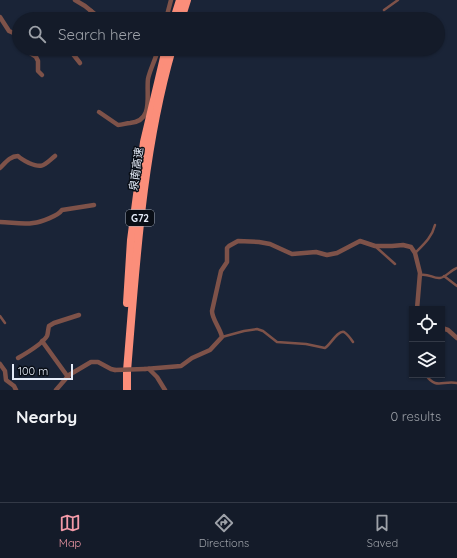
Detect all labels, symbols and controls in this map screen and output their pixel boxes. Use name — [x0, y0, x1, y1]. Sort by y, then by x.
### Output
search box — [12, 12, 445, 56]
icon: search — [26, 23, 48, 45]
text: Search here — [58, 25, 141, 44]
street label: 泉南高速 — [126, 146, 146, 192]
road number: G72 — [126, 210, 154, 226]
map controls — [409, 306, 445, 378]
button: locate — [409, 306, 445, 342]
button: layers — [409, 342, 445, 378]
scale bar — [12, 362, 73, 381]
text: 100 m — [18, 364, 48, 378]
text: Nearby — [16, 406, 77, 427]
text: 0 results — [390, 408, 441, 424]
tab: Map — [59, 512, 81, 550]
tab: Directions — [199, 512, 249, 550]
tab: Saved — [367, 512, 398, 550]

